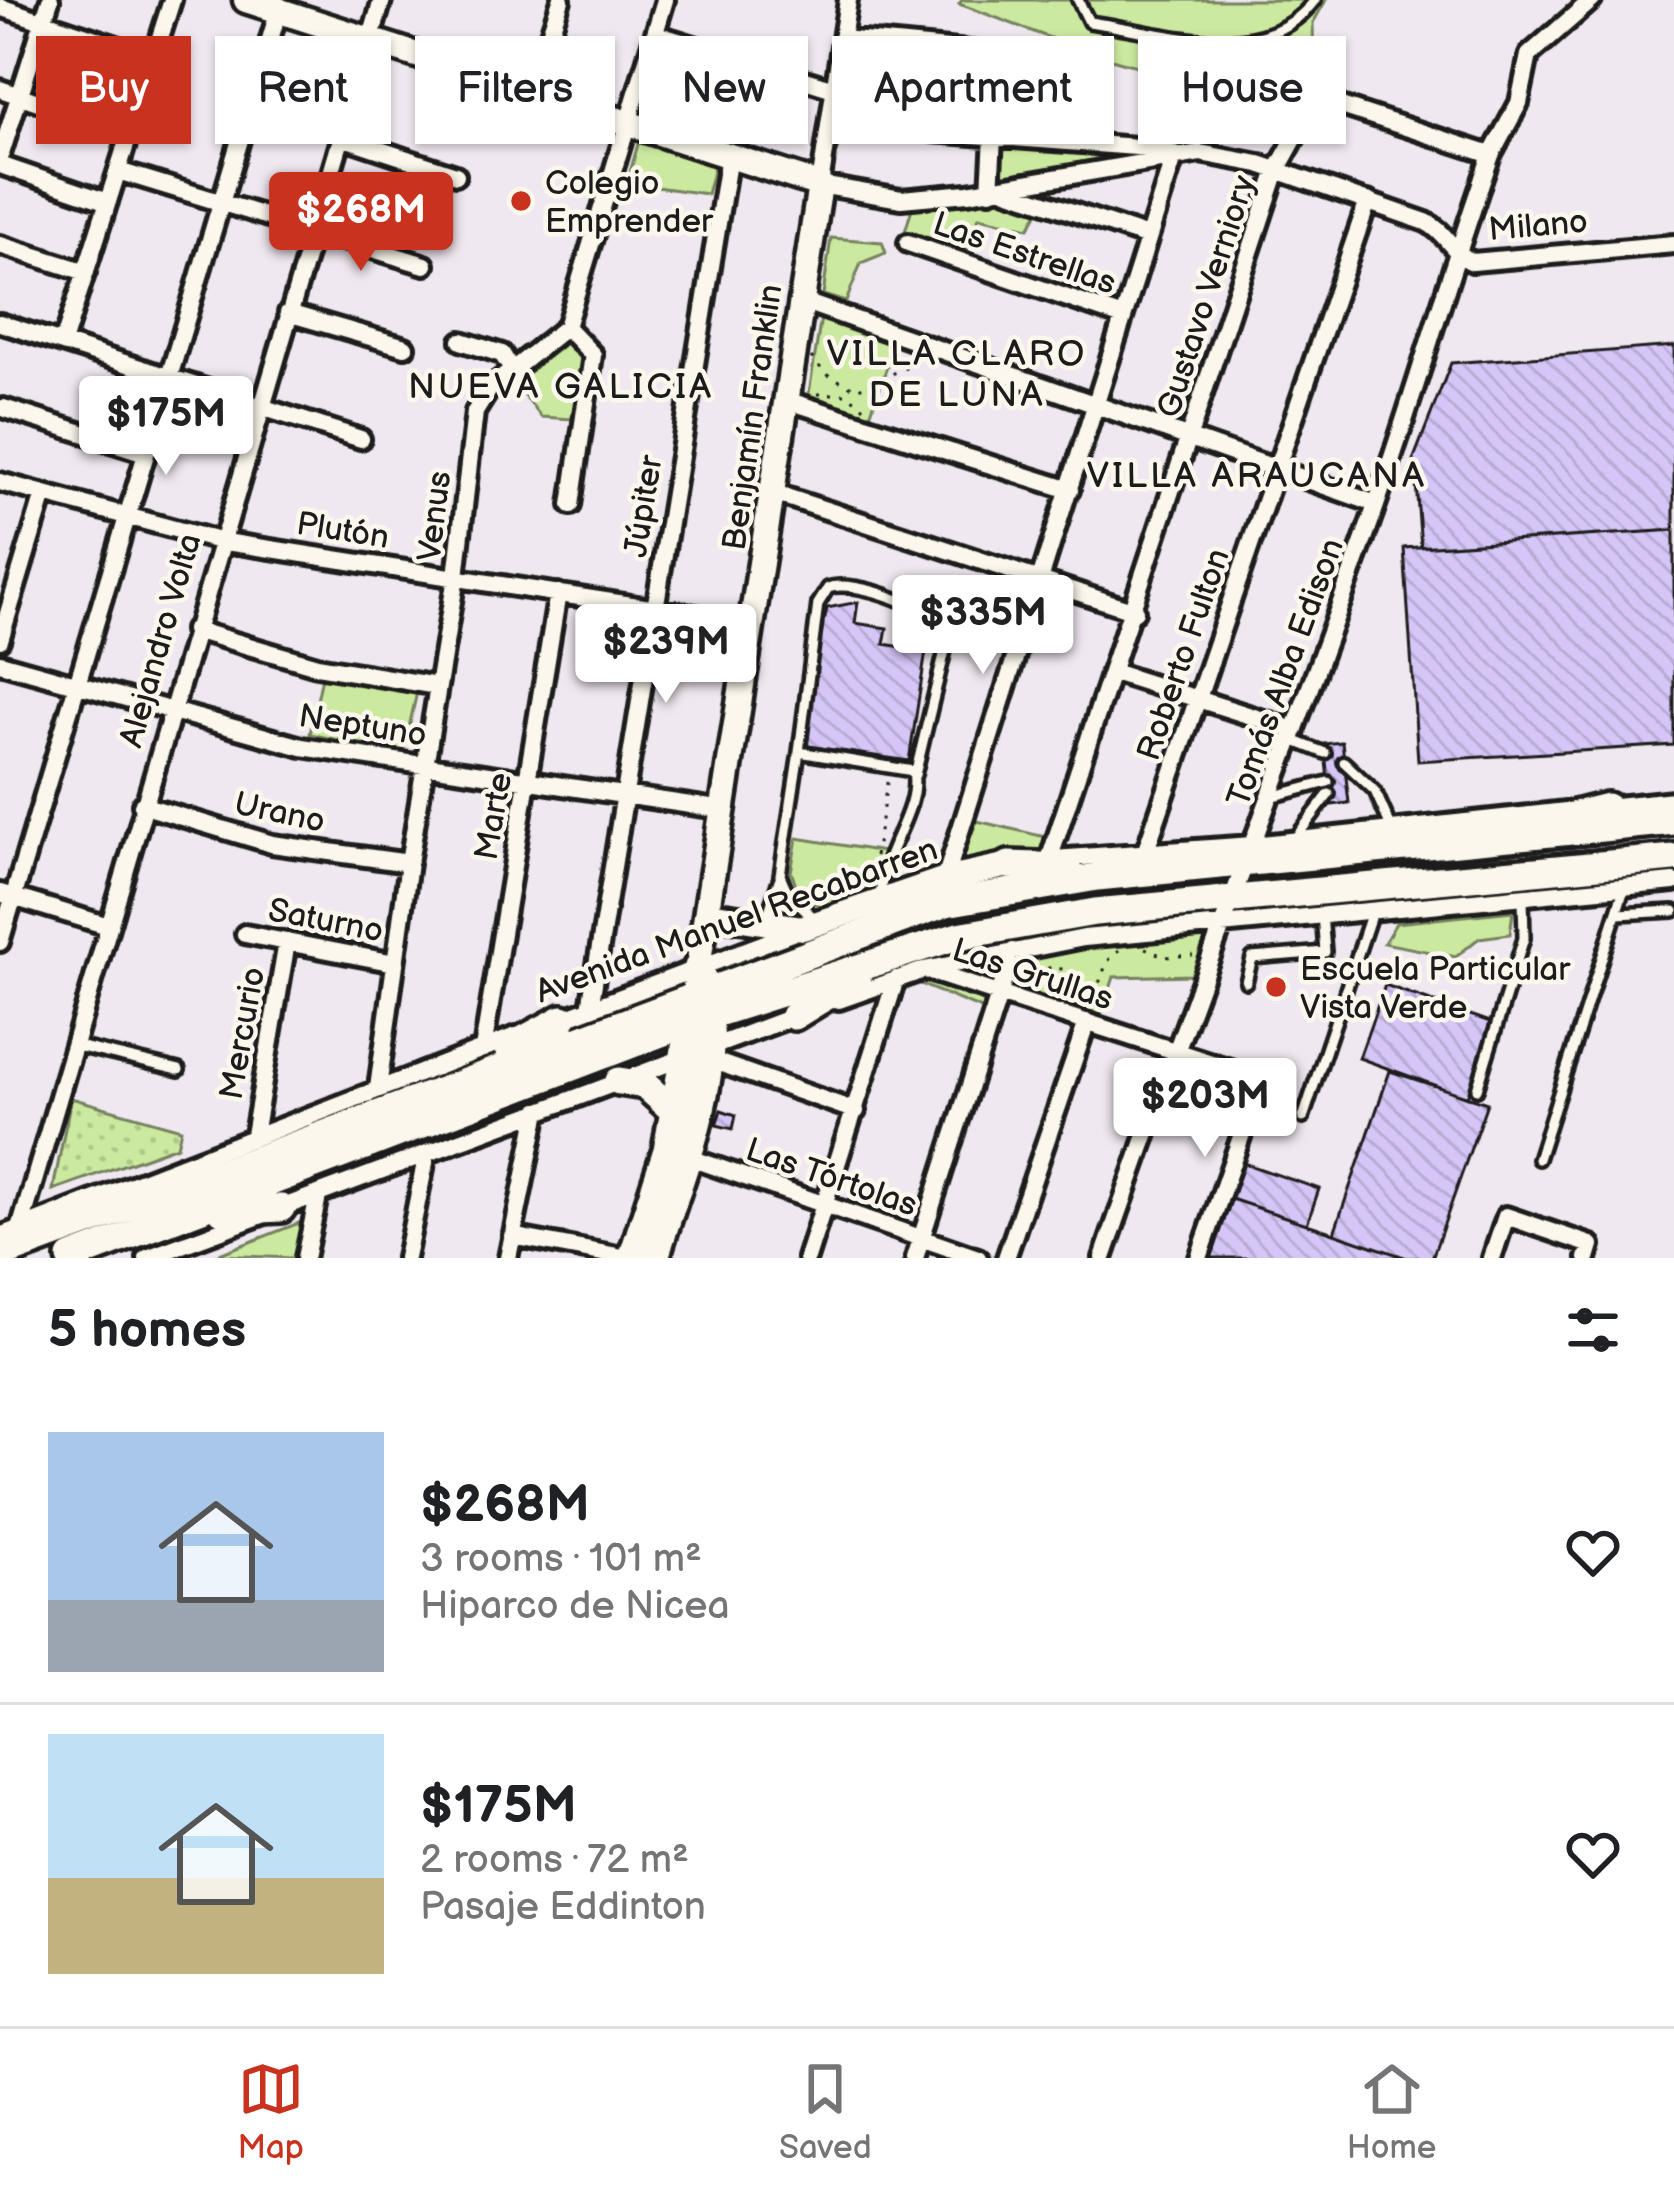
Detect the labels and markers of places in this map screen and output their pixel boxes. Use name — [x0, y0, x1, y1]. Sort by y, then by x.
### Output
place label: Colegio Emprender — [545, 164, 714, 242]
pin: $268M — [277, 172, 445, 274]
marker: Colegio Emprender — [508, 188, 534, 214]
pin: $175M — [82, 376, 250, 478]
pin: $335M — [899, 575, 1067, 677]
pin: $239M — [582, 604, 750, 706]
place label: Escuela Particular Vista Verde — [1300, 950, 1571, 1028]
marker: Escuela Particular Vista Verde — [1263, 974, 1289, 1000]
pin: $203M — [1121, 1058, 1289, 1160]

